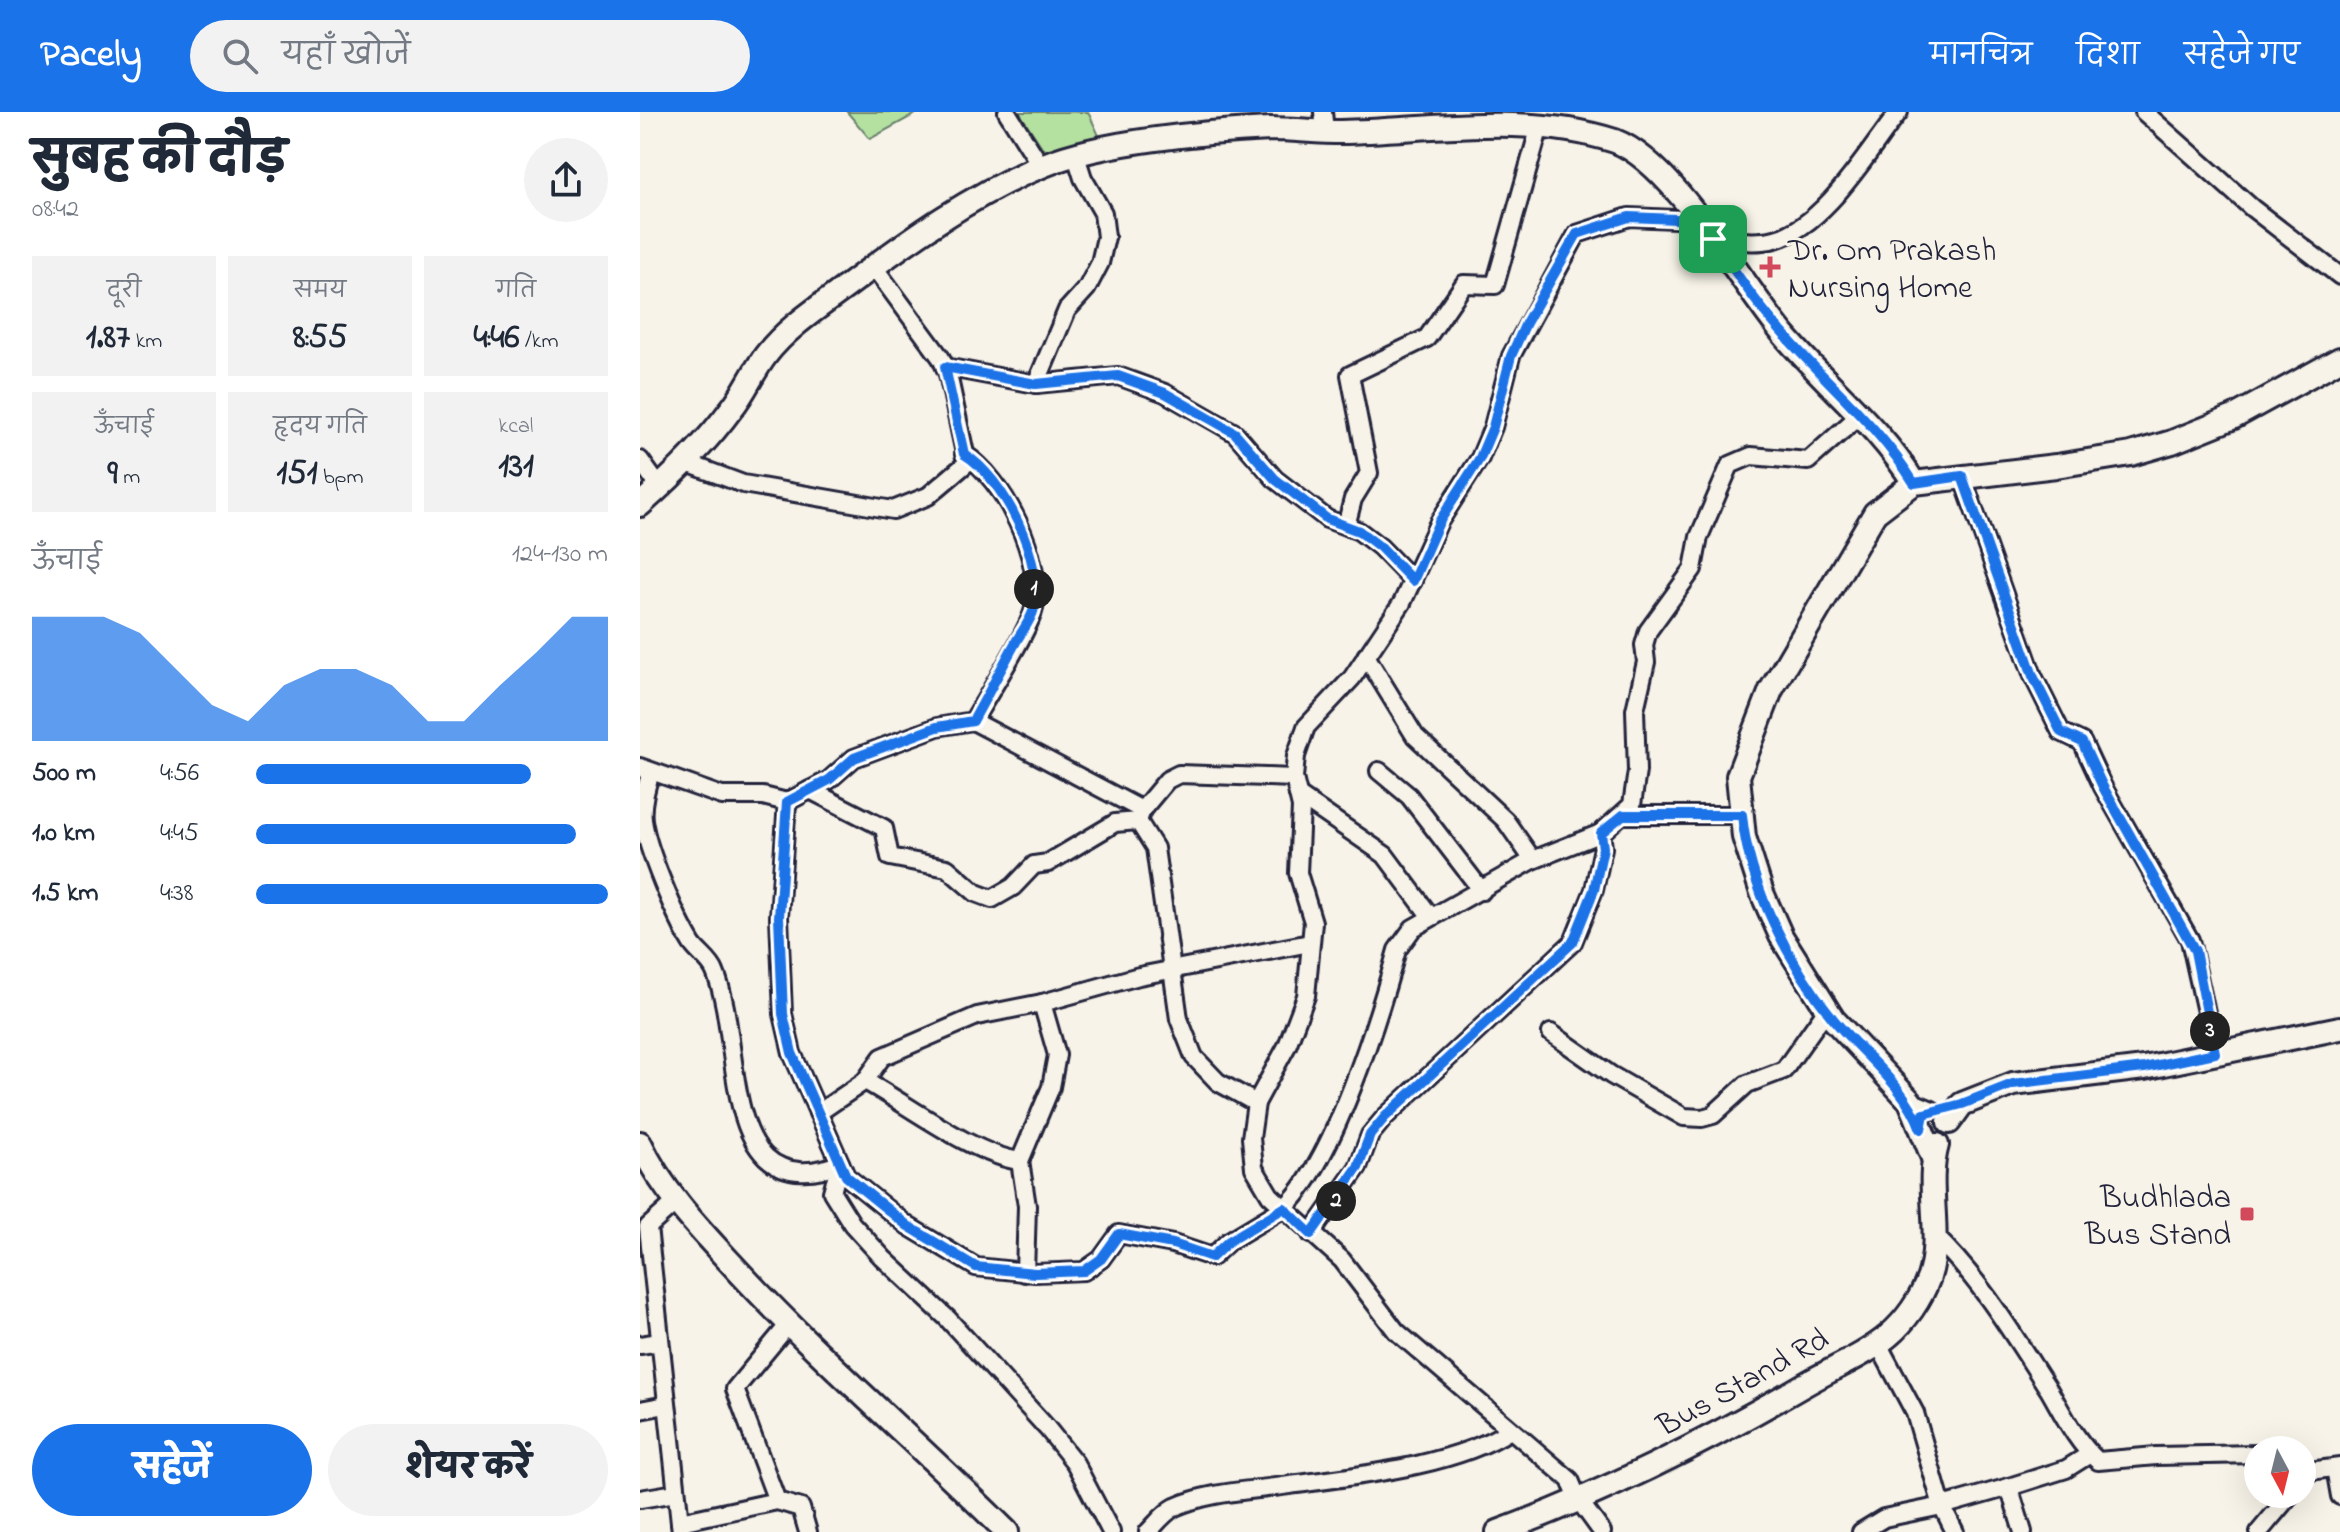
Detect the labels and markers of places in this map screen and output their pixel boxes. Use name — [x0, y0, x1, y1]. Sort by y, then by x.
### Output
pin — [1679, 205, 1747, 273]
place label: Dr. Om Prakash Nursing Home — [1787, 229, 1996, 313]
marker: Dr. Om Prakash Nursing Home — [1759, 256, 1781, 278]
pin: 1 — [1014, 569, 1054, 609]
pin: 3 — [2190, 1011, 2230, 1051]
place label: Budhlada Bus Stand — [2084, 1176, 2231, 1260]
pin: 2 — [1316, 1181, 1356, 1221]
marker: Budhlada Bus Stand — [2238, 1205, 2256, 1223]

